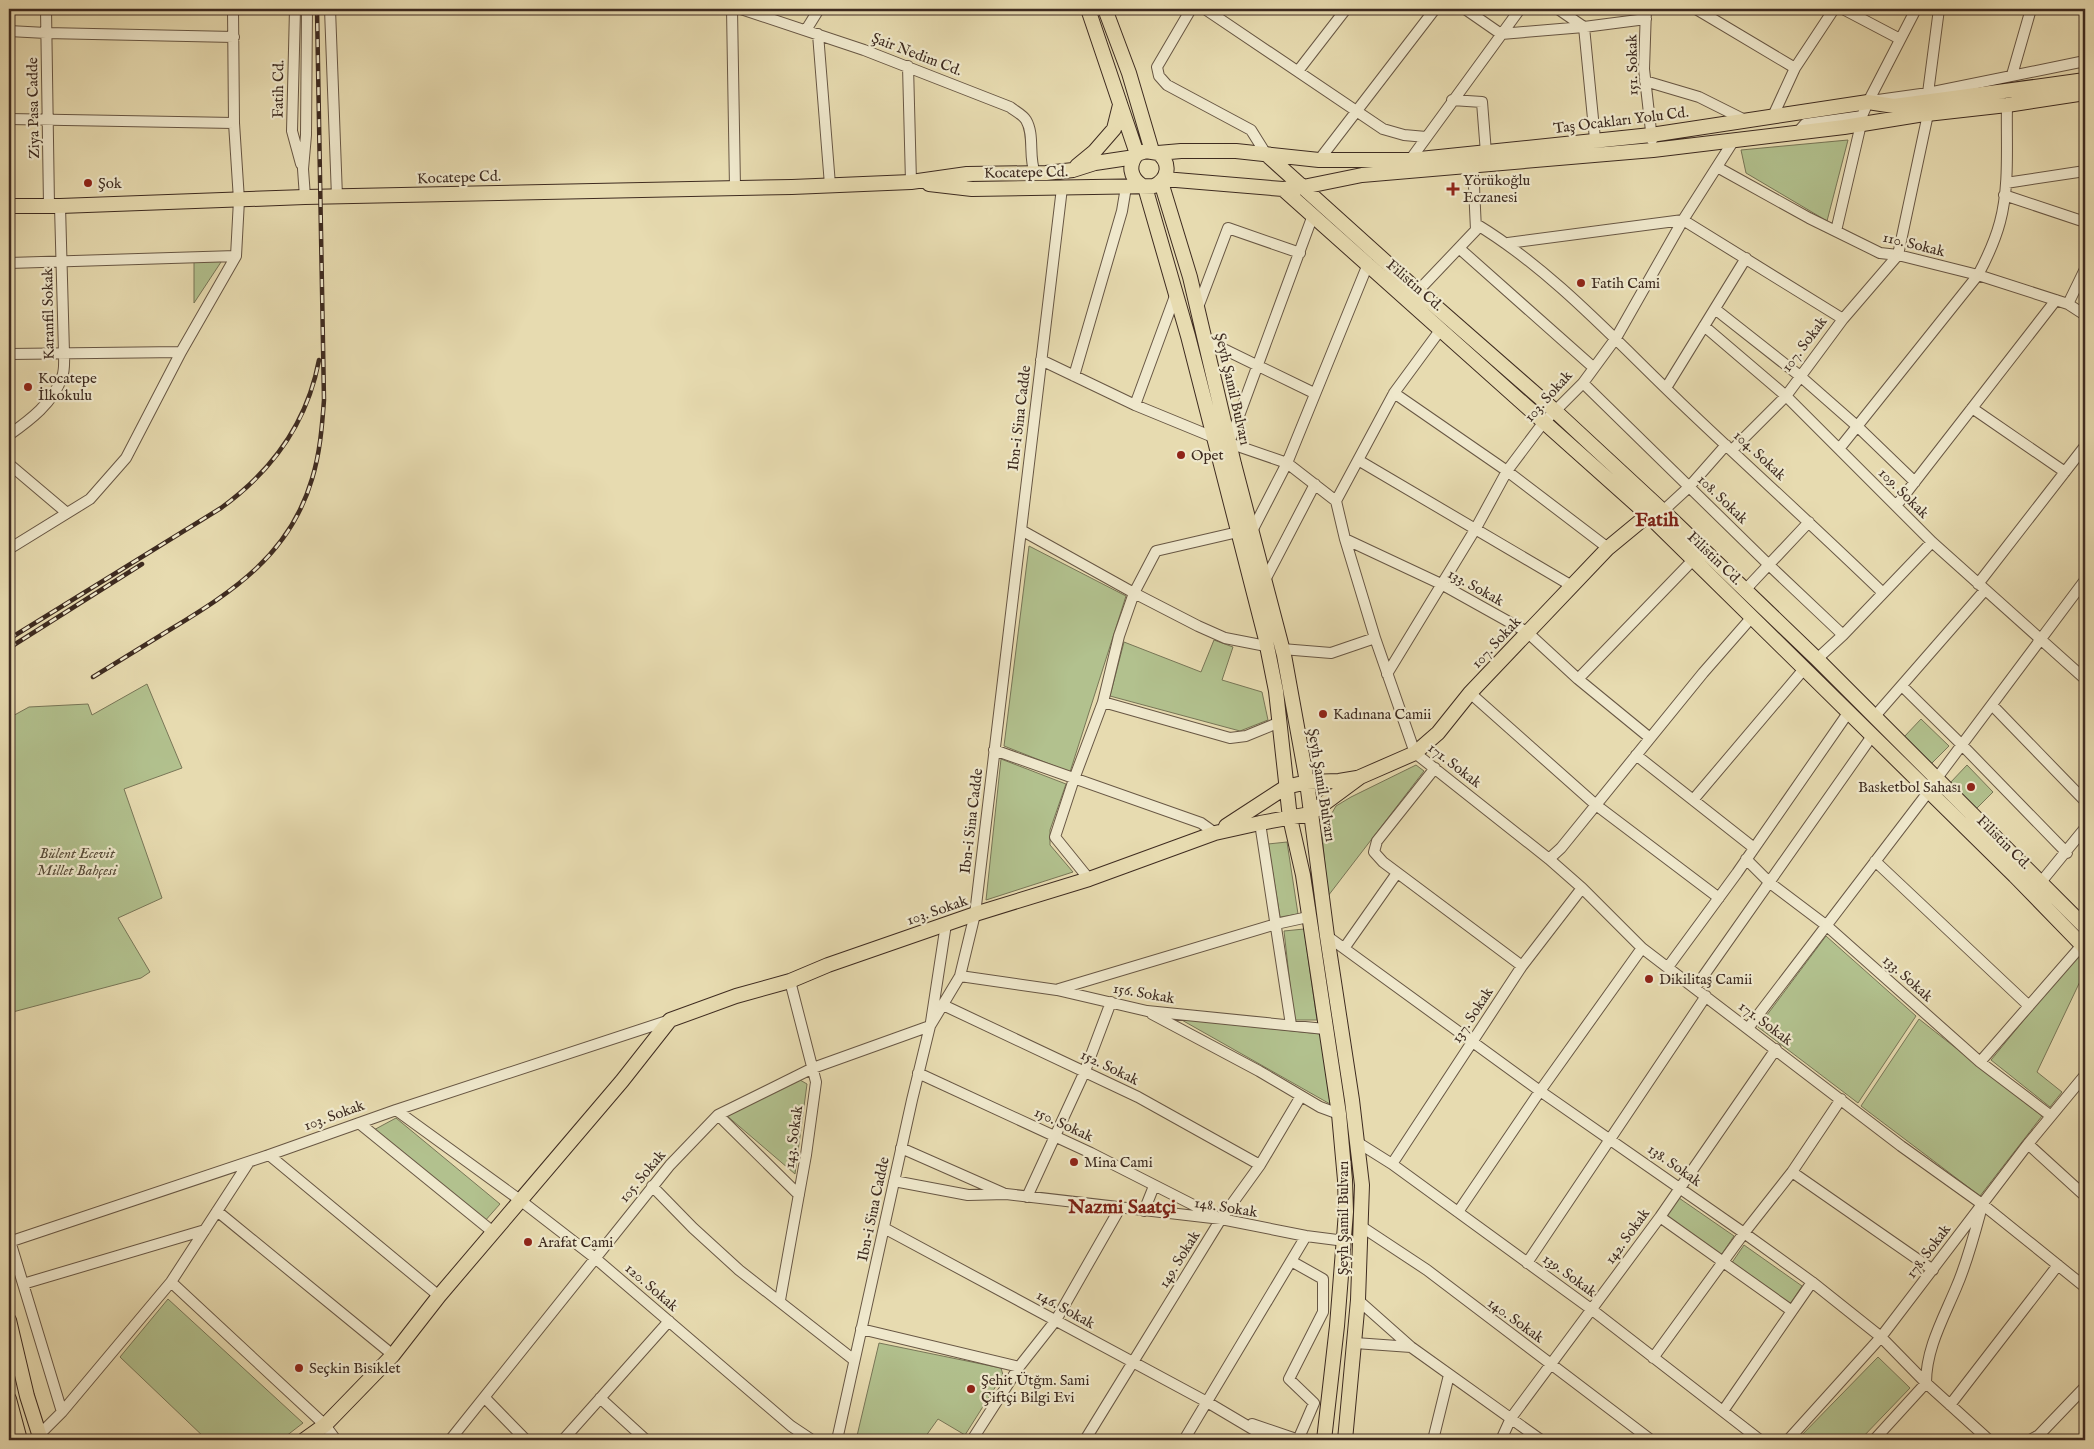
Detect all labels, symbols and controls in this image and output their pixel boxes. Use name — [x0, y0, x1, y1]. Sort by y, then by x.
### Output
street label: Şair Nedim Cd. — [869, 28, 965, 80]
street label: 151. Sokak — [1622, 33, 1643, 96]
street label: Ziya Pasa Cadde — [23, 57, 44, 159]
street label: Fatih Cd. — [268, 60, 289, 118]
street label: Taş Ocakları Yolu Cd. — [1552, 103, 1690, 138]
street label: Kocatepe Cd. — [984, 162, 1068, 183]
street label: Kocatepe Cd. — [417, 167, 501, 188]
place label: Yörükoğlu Eczanesi — [1463, 171, 1531, 207]
place label: Şok — [98, 174, 123, 193]
marker: Şok — [82, 177, 94, 189]
marker: Yörükoğlu Eczanesi — [1447, 183, 1459, 195]
street label: 110. Sokak — [1881, 228, 1948, 262]
street label: Filistin Cd. — [1382, 255, 1447, 315]
street label: Karanfil Sokak — [38, 267, 59, 360]
place label: Fatih Cami — [1591, 274, 1660, 293]
marker: Fatih Cami — [1575, 277, 1587, 289]
street label: 107. Sokak — [1777, 312, 1832, 376]
street label: Şeyh Şamil Bulvarı — [1210, 331, 1255, 447]
street label: Ibn-i Sina Cadde — [1004, 364, 1035, 472]
street label: 103. Sokak — [1520, 366, 1577, 426]
place label: Kocatepe İlkokulu — [38, 369, 97, 405]
marker: Kocatepe İlkokulu — [22, 381, 34, 393]
street label: 104. Sokak — [1729, 426, 1791, 485]
place label: Opet — [1191, 446, 1224, 465]
marker: Opet — [1175, 449, 1187, 461]
street label: 109. Sokak — [1874, 464, 1934, 523]
street label: 108. Sokak — [1693, 470, 1753, 529]
district label: Fatih — [1635, 508, 1679, 533]
street label: Filistin Cd. — [1683, 527, 1746, 589]
street label: 133. Sokak — [1444, 564, 1508, 611]
street label: 107. Sokak — [1467, 612, 1526, 672]
place label: Kadınana Camii — [1333, 705, 1431, 724]
marker: Kadınana Camii — [1317, 708, 1329, 720]
street label: Şeyh Şamil Bulvarı — [1303, 727, 1340, 843]
street label: 171. Sokak — [1424, 739, 1486, 793]
street label: Ibn-i Sina Cadde — [956, 767, 987, 875]
place label: Basketbol Sahası — [1858, 778, 1961, 797]
marker: Basketbol Sahası — [1965, 781, 1977, 793]
street label: Filistin Cd. — [1972, 811, 2035, 874]
park label: Bülent Ecevit Millet Bahçesi — [37, 844, 119, 880]
street label: 103. Sokak — [904, 891, 971, 930]
street label: 133. Sokak — [1878, 951, 1938, 1007]
place label: Dikilitaş Camii — [1659, 970, 1752, 989]
marker: Dikilitaş Camii — [1643, 973, 1655, 985]
street label: 156. Sokak — [1112, 979, 1177, 1008]
street label: 137. Sokak — [1447, 983, 1498, 1047]
street label: 171. Sokak — [1735, 997, 1797, 1051]
street label: 152. Sokak — [1077, 1045, 1143, 1090]
street label: 103. Sokak — [301, 1095, 368, 1135]
street label: 143. Sokak — [780, 1103, 807, 1170]
street label: 150. Sokak — [1031, 1103, 1097, 1147]
street label: 138. Sokak — [1644, 1140, 1706, 1191]
street label: 105. Sokak — [615, 1145, 671, 1207]
place label: Mina Cami — [1084, 1153, 1153, 1172]
street label: Ibn-i Sina Cadde — [853, 1155, 894, 1263]
marker: Mina Cami — [1068, 1156, 1080, 1168]
street label: Şeyh Şamil Bulvarı — [1334, 1161, 1353, 1275]
street label: 148. Sokak — [1193, 1193, 1260, 1222]
district label: Nazmi Saatçi — [1067, 1195, 1177, 1220]
street label: 142. Sokak — [1601, 1204, 1655, 1268]
street label: 178. Sokak — [1902, 1220, 1956, 1282]
street label: 149. Sokak — [1154, 1226, 1205, 1292]
place label: Arafat Cami — [537, 1233, 613, 1252]
marker: Arafat Cami — [522, 1236, 534, 1248]
street label: 139. Sokak — [1539, 1249, 1601, 1302]
street label: 120. Sokak — [621, 1259, 683, 1316]
street label: 146. Sokak — [1033, 1286, 1099, 1334]
street label: 140. Sokak — [1484, 1294, 1548, 1348]
place label: Seçkin Bisiklet — [309, 1359, 401, 1378]
marker: Seçkin Bisiklet — [293, 1362, 305, 1374]
place label: Şehit Ütğm. Sami Çiftçi Bilgi Evi — [981, 1371, 1089, 1407]
marker: Şehit Ütğm. Sami Çiftçi Bilgi Evi — [965, 1383, 977, 1395]

